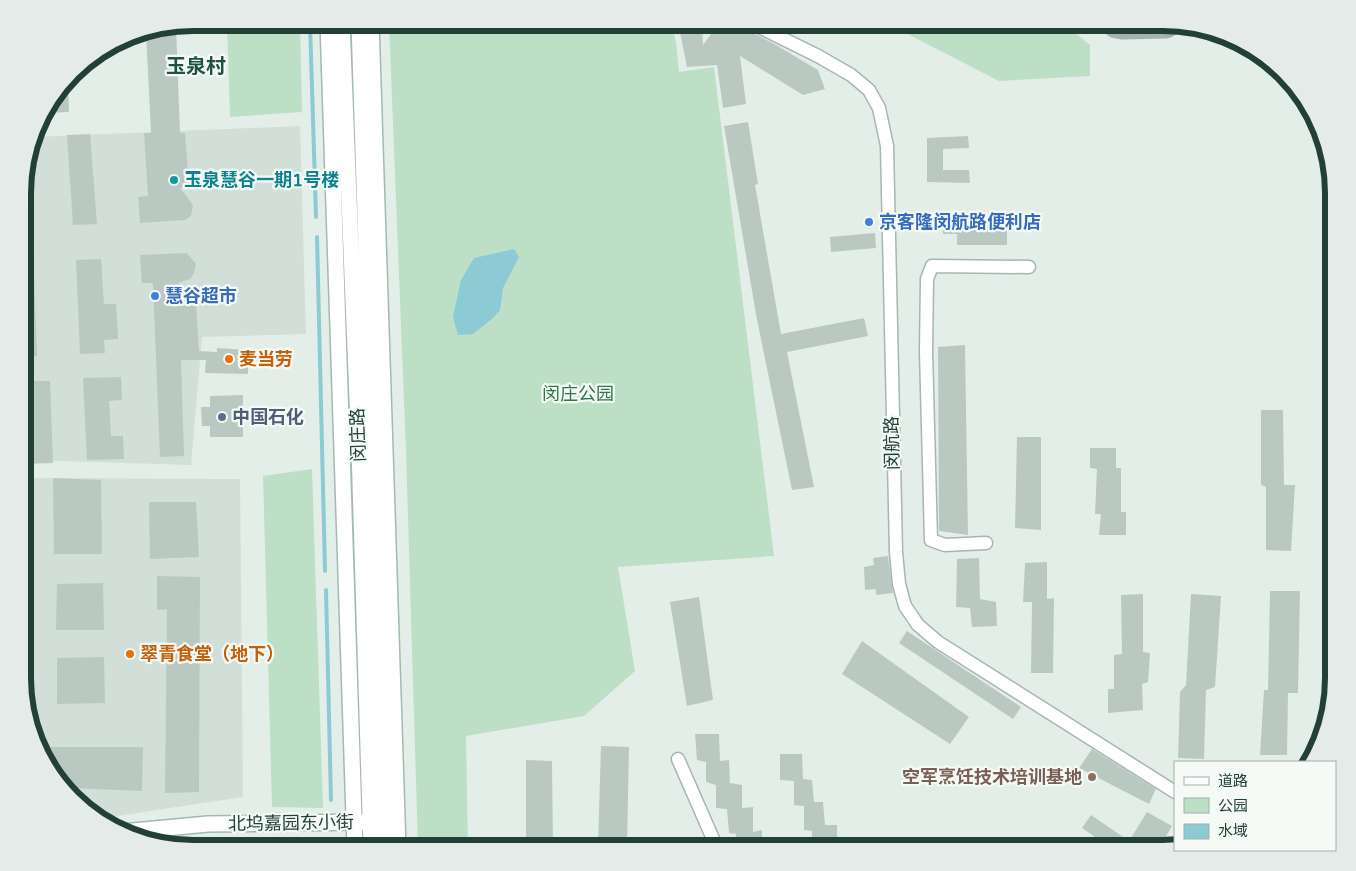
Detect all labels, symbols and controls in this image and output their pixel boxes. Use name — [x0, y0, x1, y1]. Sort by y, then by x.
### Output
district label: 玉泉村 — [166, 55, 226, 79]
place label: 玉泉慧谷一期1号楼 — [184, 169, 339, 191]
marker: 玉泉慧谷一期1号楼 — [168, 174, 180, 186]
place label: 京客隆闵航路便利店 — [879, 211, 1041, 233]
marker: 京客隆闵航路便利店 — [863, 216, 875, 228]
place label: 慧谷超市 — [165, 285, 237, 307]
marker: 慧谷超市 — [149, 290, 161, 302]
place label: 麦当劳 — [239, 348, 293, 370]
marker: 麦当劳 — [223, 353, 235, 365]
park label: 闵庄公园 — [542, 383, 614, 405]
place label: 中国石化 — [232, 406, 304, 428]
street label: 闵庄路 — [346, 408, 370, 462]
marker: 中国石化 — [216, 411, 228, 423]
street label: 闵航路 — [881, 416, 903, 470]
place label: 翠青食堂（地下） — [140, 643, 284, 665]
marker: 翠青食堂（地下） — [124, 648, 136, 660]
legend — [1174, 761, 1336, 851]
place label: 空军烹饪技术培训基地 — [902, 766, 1082, 788]
marker: 空军烹饪技术培训基地 — [1086, 771, 1098, 783]
text: 道路 — [1218, 772, 1248, 790]
text: 公园 — [1218, 797, 1248, 815]
street label: 北坞嘉园东小街 — [228, 811, 354, 835]
text: 水域 — [1218, 822, 1248, 840]

